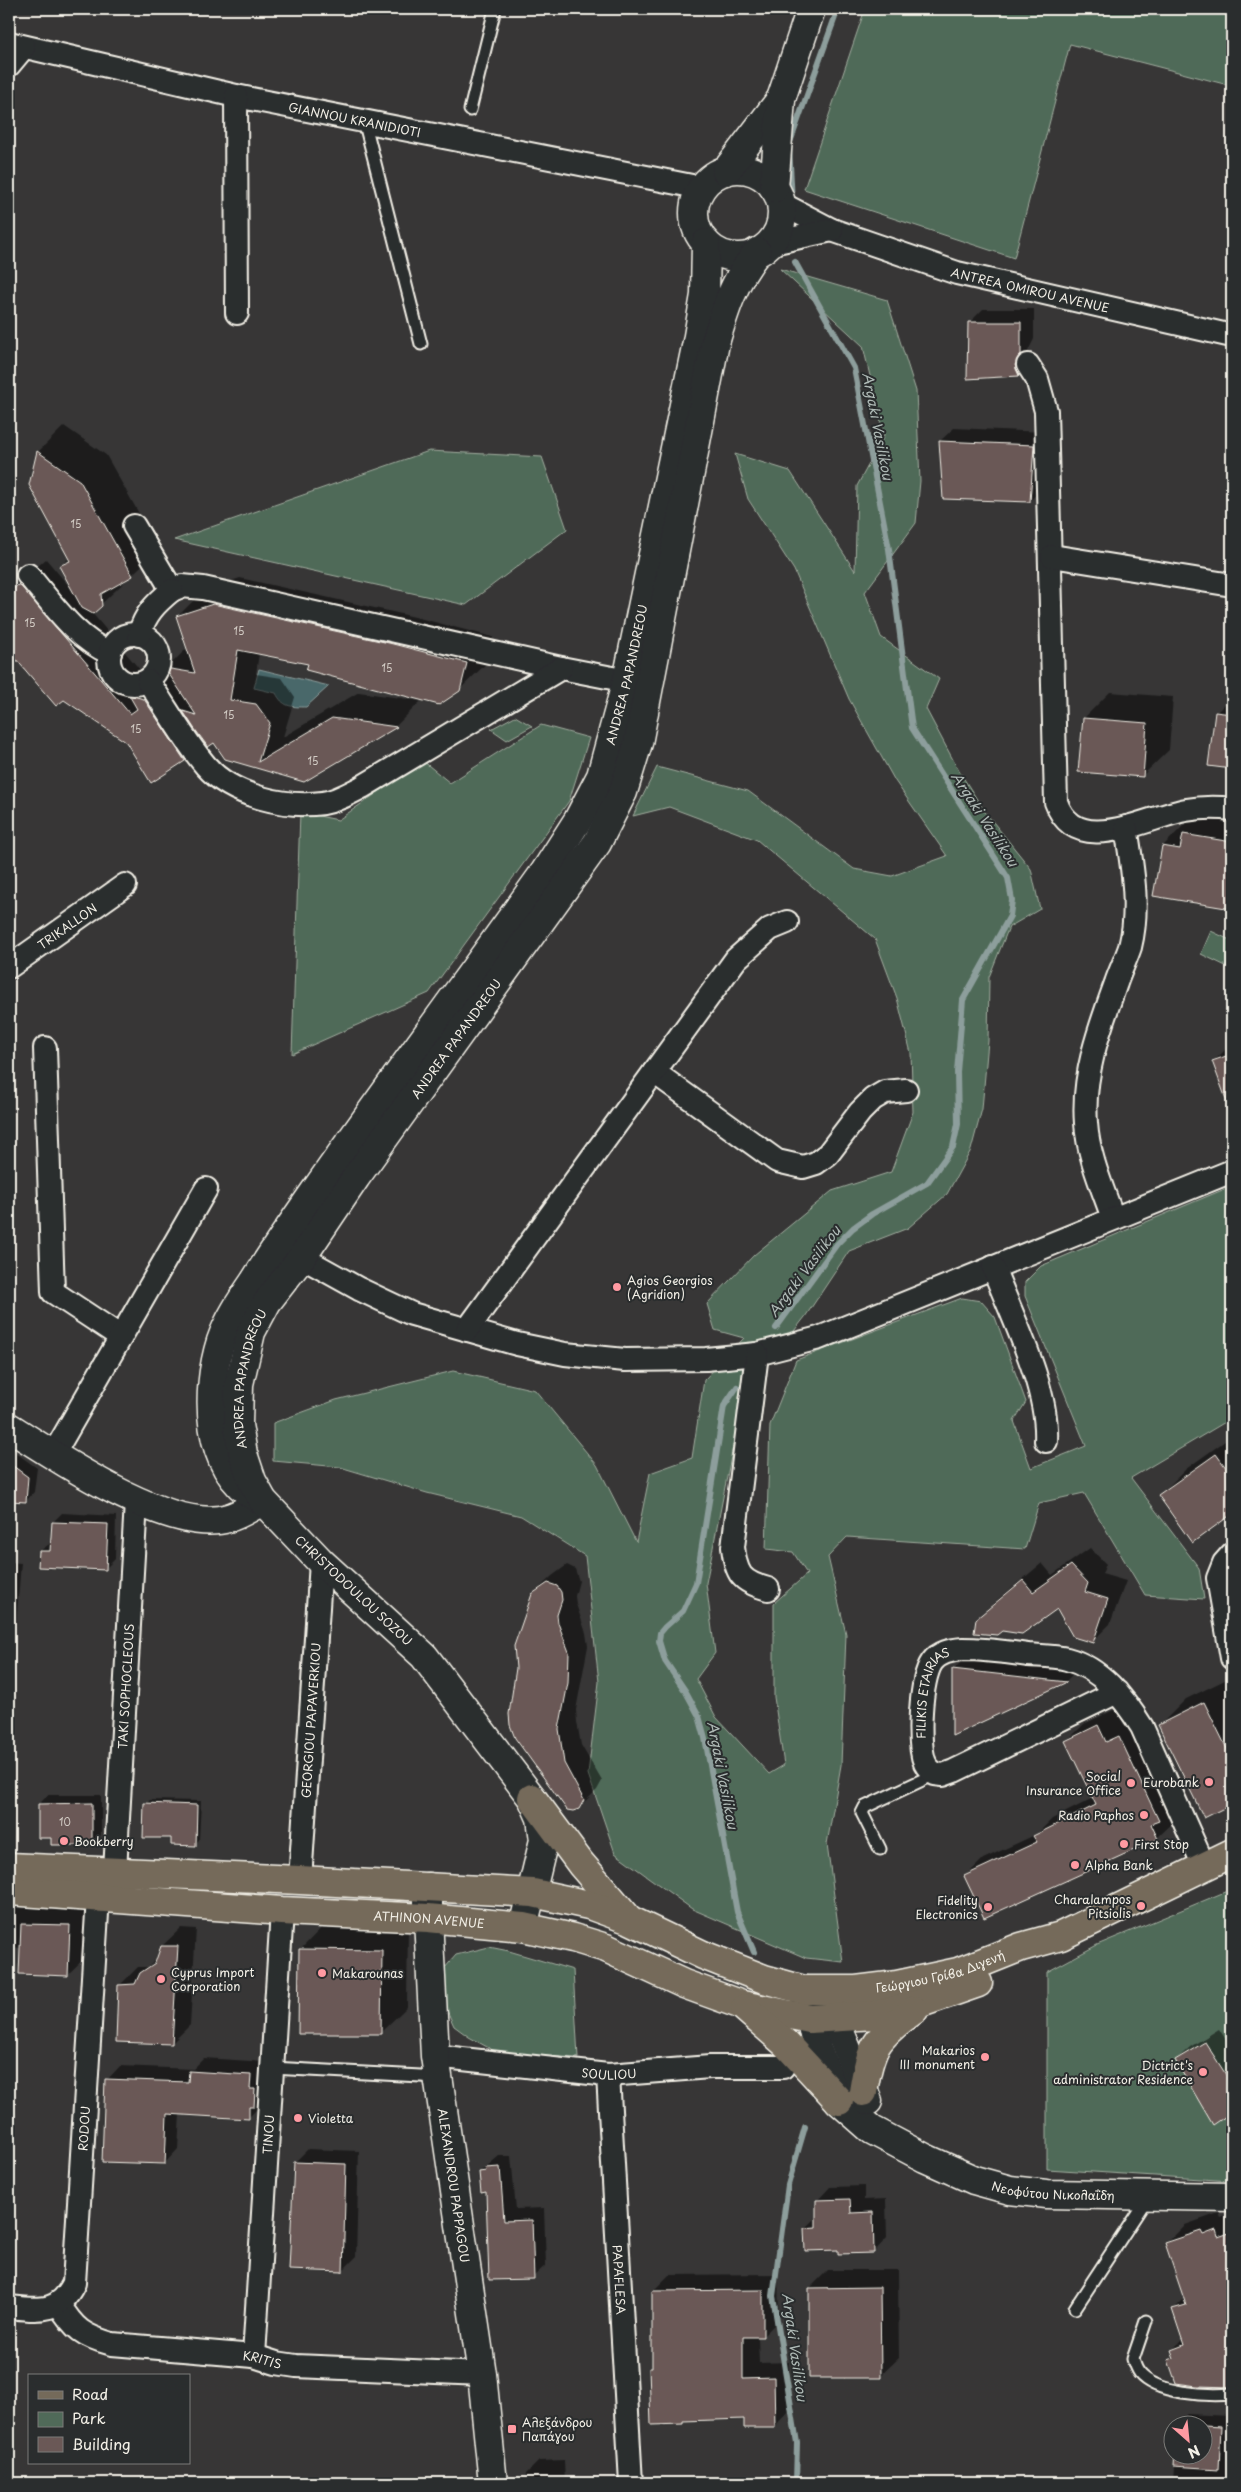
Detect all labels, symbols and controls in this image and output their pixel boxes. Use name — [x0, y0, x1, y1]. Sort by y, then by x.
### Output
street label: GIANNOU KRANIDIOTI — [287, 98, 422, 141]
street label: ANTREA OMIROU AVENUE — [949, 263, 1111, 317]
water label: Argaki Vasilikou — [857, 370, 899, 483]
house number: 15 — [71, 516, 81, 531]
street label: ANDREA PAPANDREOU — [601, 603, 651, 747]
house number: 15 — [25, 615, 35, 630]
house number: 15 — [234, 623, 244, 638]
house number: 15 — [382, 660, 392, 675]
house number: 15 — [224, 707, 234, 722]
house number: 15 — [131, 721, 141, 736]
house number: 15 — [308, 753, 318, 768]
water label: Argaki Vasilikou — [946, 767, 1024, 871]
street label: TRIKALLON — [34, 899, 100, 953]
street label: ANDREA PAPANDREOU — [407, 975, 505, 1102]
water label: Argaki Vasilikou — [763, 1220, 846, 1321]
place label: Agios Georgios (Agridion) — [627, 1271, 713, 1303]
marker: Agios Georgios (Agridion) — [611, 1281, 623, 1293]
street label: ANDREA PAPANDREOU — [228, 1306, 271, 1450]
street label: CHRISTODOULOU SOZOU — [291, 1531, 417, 1649]
street label: TAKI SOPHOCLEOUS — [113, 1623, 138, 1750]
street label: GEORGIOU PAPAVERKIOU — [296, 1642, 325, 1799]
street label: FILIKIS ETAIRIAS — [912, 1642, 952, 1739]
water label: Argaki Vasilikou — [702, 1719, 744, 1832]
place label: Social Insurance Office — [1026, 1767, 1121, 1799]
place label: Eurobank — [1143, 1773, 1199, 1791]
marker: Eurobank — [1203, 1776, 1215, 1788]
marker: Social Insurance Office — [1125, 1777, 1137, 1789]
place label: Radio Paphos — [1058, 1806, 1135, 1824]
marker: Radio Paphos — [1138, 1809, 1150, 1821]
house number: 10 — [59, 1814, 71, 1829]
place label: Bookberry — [74, 1832, 134, 1850]
marker: Bookberry — [58, 1835, 70, 1847]
place label: First Stop — [1134, 1835, 1189, 1853]
marker: First Stop — [1118, 1838, 1130, 1850]
place label: Alpha Bank — [1085, 1856, 1153, 1874]
marker: Alpha Bank — [1069, 1859, 1081, 1871]
place label: Charalampos Pitsiolis — [1054, 1890, 1132, 1922]
place label: Fidelity Electronics — [915, 1891, 978, 1923]
marker: Charalampos Pitsiolis — [1135, 1900, 1147, 1912]
marker: Fidelity Electronics — [982, 1901, 994, 1913]
street label: ATHINON AVENUE — [373, 1906, 485, 1932]
street label: Γεώργιου Γρίβα Διγενή — [875, 1945, 1007, 1997]
place label: Cyprus Import Corporation — [171, 1963, 254, 1995]
place label: Makarounas — [332, 1964, 404, 1982]
marker: Makarounas — [316, 1967, 328, 1979]
marker: Cyprus Import Corporation — [155, 1973, 167, 1985]
place label: Makarios III monument — [899, 2041, 976, 2073]
marker: Makarios III monument — [979, 2051, 991, 2063]
place label: Dictrict's administrator Residence — [1053, 2056, 1194, 2088]
street label: SOULIOU — [581, 2063, 637, 2084]
marker: Dictrict's administrator Residence — [1197, 2066, 1209, 2078]
street label: RODOU — [73, 2105, 94, 2152]
street label: ALEXANDROU PAPPAGOU — [434, 2107, 474, 2264]
place label: Violetta — [308, 2109, 354, 2127]
marker: Violetta — [292, 2112, 304, 2124]
street label: TINOU — [258, 2114, 278, 2155]
street label: Νεοφύτου Νικολαΐδη — [990, 2176, 1115, 2204]
street label: PAPAFLESA — [609, 2244, 630, 2315]
water label: Argaki Vasilikou — [777, 2291, 813, 2403]
street label: KRITIS — [242, 2346, 283, 2373]
legend — [28, 2374, 190, 2464]
text: Road — [72, 2382, 108, 2405]
text: Park — [72, 2406, 106, 2429]
place label: Αλεξάνδρου Παπάγου — [522, 2413, 593, 2445]
north arrow — [1164, 2414, 1214, 2464]
marker: Αλεξάνδρου Παπάγου — [506, 2423, 518, 2435]
text: Building — [72, 2432, 131, 2455]
text: N — [1184, 2440, 1204, 2464]

